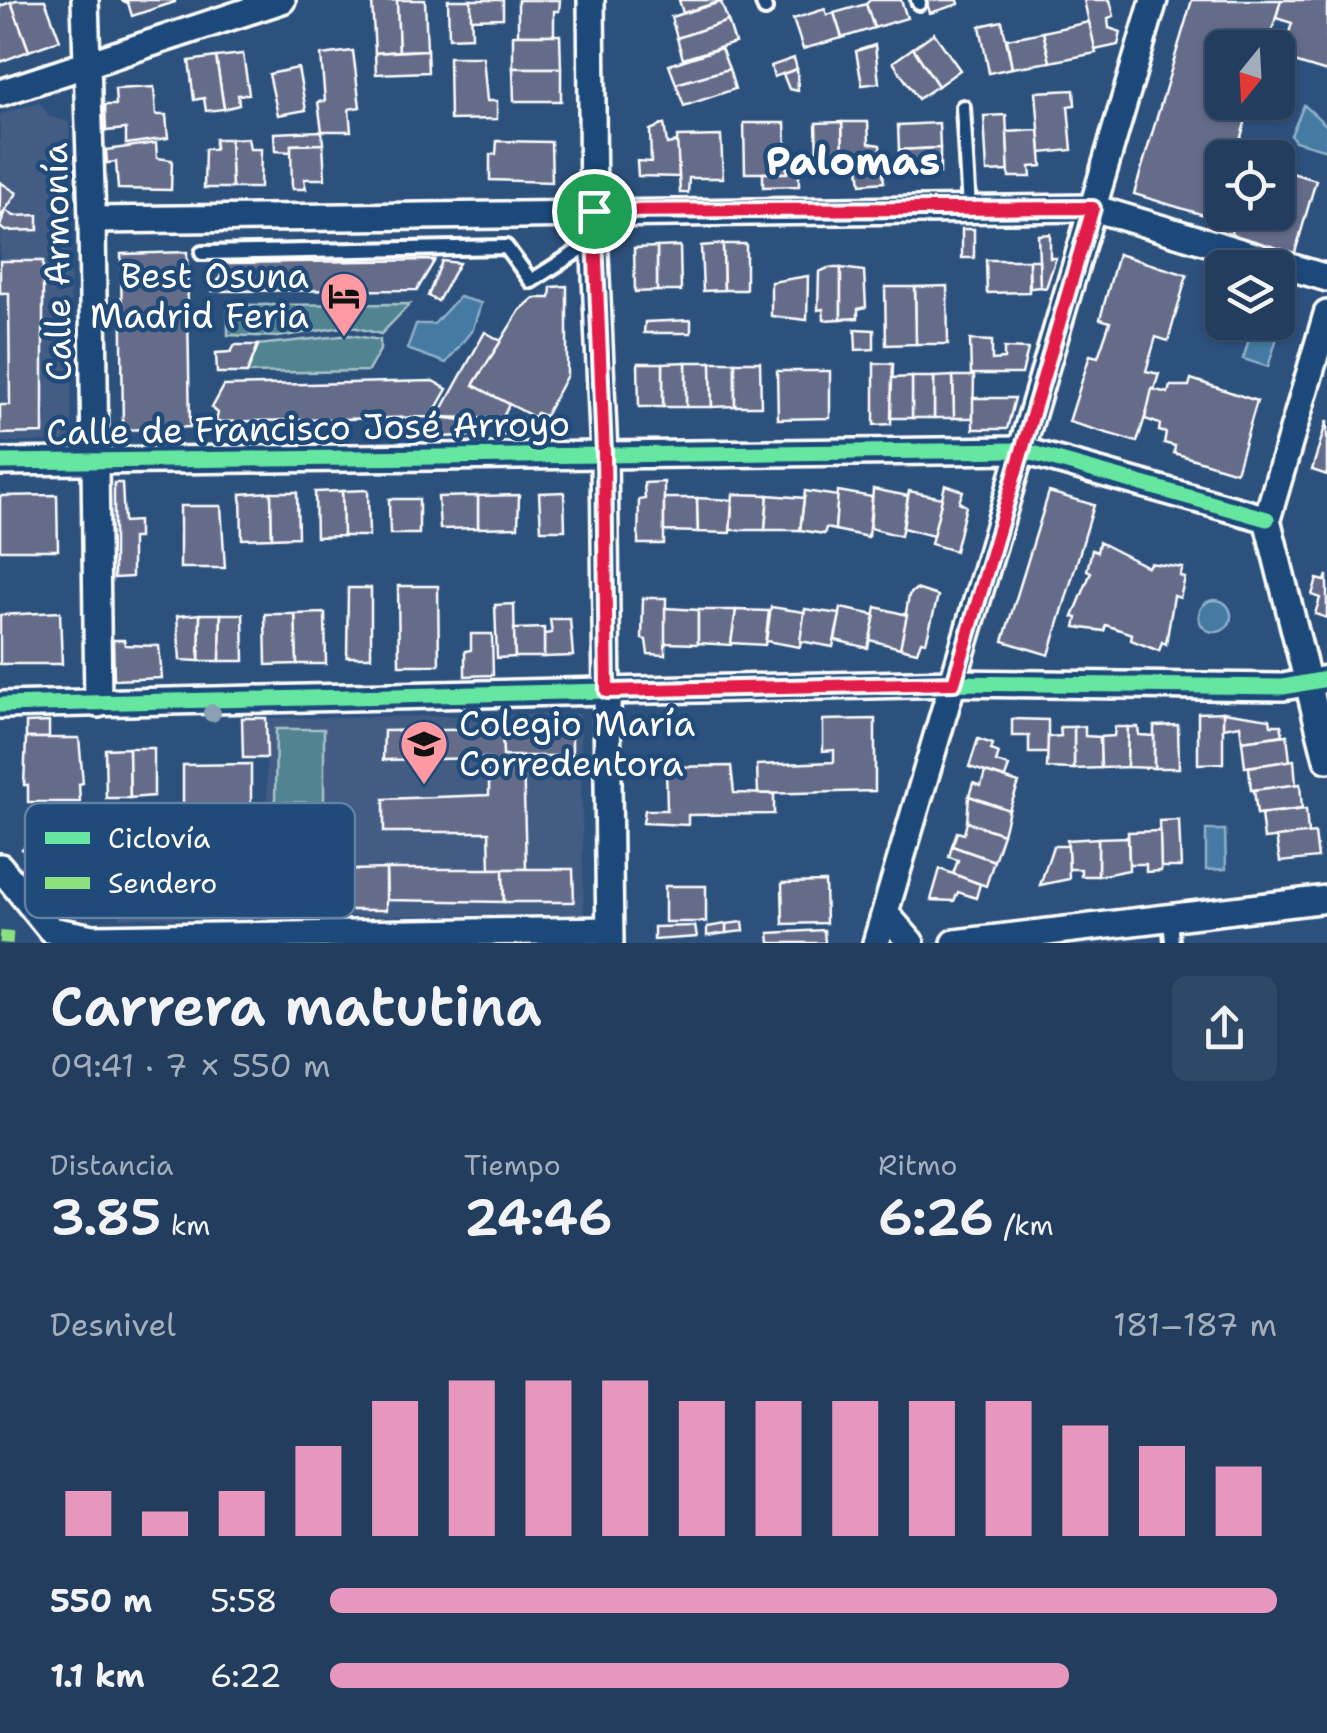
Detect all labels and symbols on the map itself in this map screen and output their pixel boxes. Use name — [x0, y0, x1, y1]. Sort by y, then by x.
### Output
north arrow — [1205, 30, 1295, 120]
district label: Palomas — [766, 134, 940, 188]
street label: Calle Armonía — [31, 142, 82, 382]
pin — [552, 169, 637, 254]
place label: Best Osuna Madrid Feria — [90, 252, 309, 339]
hotel icon: Best Osuna Madrid Feria — [318, 270, 370, 338]
street label: Calle de Francisco José Arroyo — [46, 399, 570, 456]
place label: Colegio María Corredentora — [459, 700, 695, 787]
school or university icon: Colegio María Corredentora — [398, 718, 450, 786]
legend — [25, 803, 355, 918]
text: Ciclovía — [108, 819, 211, 857]
text: Sendero — [108, 864, 217, 902]

